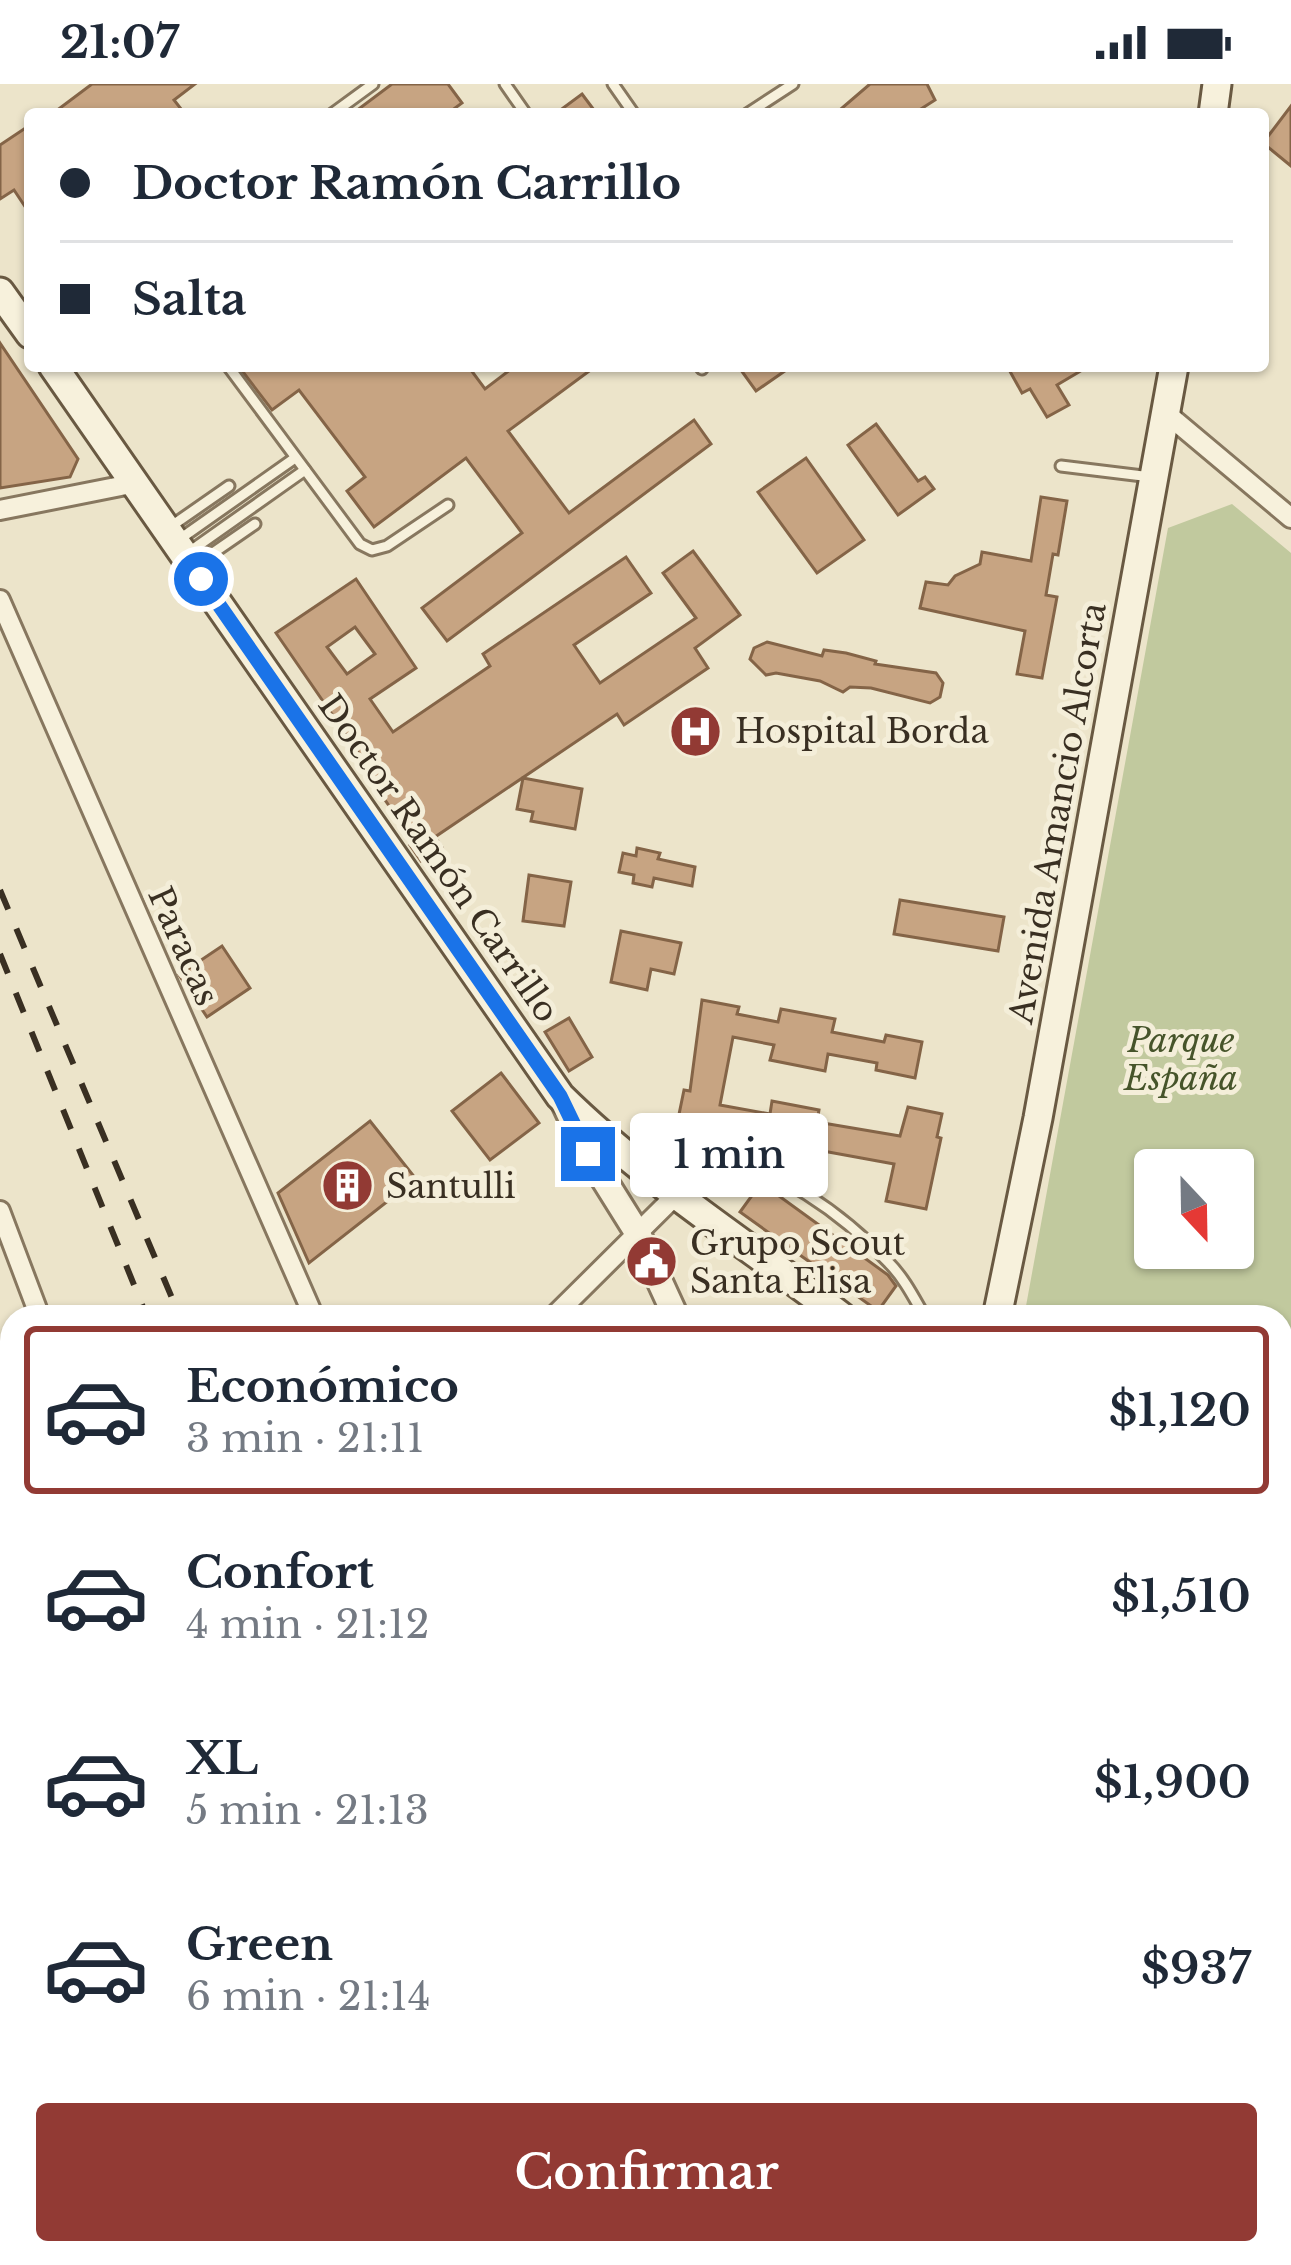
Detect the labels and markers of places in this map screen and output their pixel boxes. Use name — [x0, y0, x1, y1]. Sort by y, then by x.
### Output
hospital icon: Hospital Borda — [668, 703, 724, 759]
place label: Hospital Borda — [735, 711, 989, 752]
building icon: Santulli — [319, 1158, 375, 1214]
place label: Santulli — [386, 1166, 516, 1207]
place label: Grupo Scout Santa Elisa — [690, 1223, 906, 1302]
public building icon: Grupo Scout Santa Elisa — [623, 1234, 679, 1290]

